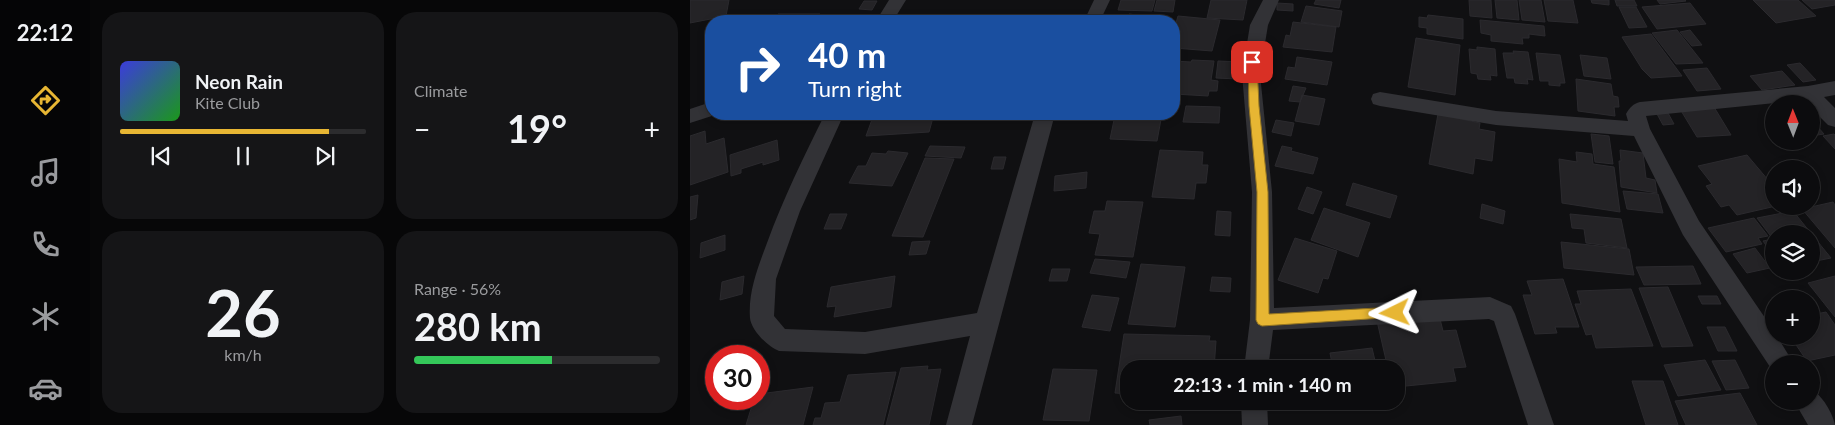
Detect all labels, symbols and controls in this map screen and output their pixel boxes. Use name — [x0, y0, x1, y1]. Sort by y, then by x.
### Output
text: 22:12 — [17, 19, 73, 46]
text: 40 m — [808, 33, 886, 75]
icon: right — [725, 35, 790, 100]
pin — [1231, 41, 1273, 83]
icon: arrive — [1238, 48, 1266, 76]
text: Neon Rain — [195, 70, 283, 93]
text: Turn right — [808, 75, 902, 102]
text: Climate — [414, 81, 467, 100]
icon: directions — [28, 83, 63, 118]
text: Kite Club — [195, 93, 260, 112]
north arrow — [1765, 95, 1820, 150]
map controls — [1765, 95, 1820, 410]
text: 19° — [507, 105, 567, 151]
text: − — [414, 112, 430, 146]
text: + — [644, 112, 660, 146]
icon: previous — [147, 142, 175, 170]
icon: pause — [229, 142, 257, 170]
icon: next — [311, 142, 339, 170]
icon: music — [28, 155, 63, 190]
button: sound — [1765, 160, 1820, 215]
button: layers — [1765, 225, 1820, 280]
icon: phone — [28, 227, 63, 262]
text: 26 — [205, 273, 281, 351]
text: Range · 56% — [414, 279, 501, 298]
position arrow — [1368, 286, 1420, 338]
button: + — [1765, 290, 1820, 345]
icon: climate — [28, 299, 63, 334]
text: 280 km — [414, 303, 542, 349]
text: km/h — [224, 345, 262, 364]
speed limit sign: 30 — [705, 345, 770, 410]
button: − — [1765, 355, 1820, 410]
icon: car — [28, 371, 63, 406]
text: 22:13 · 1 min · 140 m — [1173, 373, 1352, 396]

